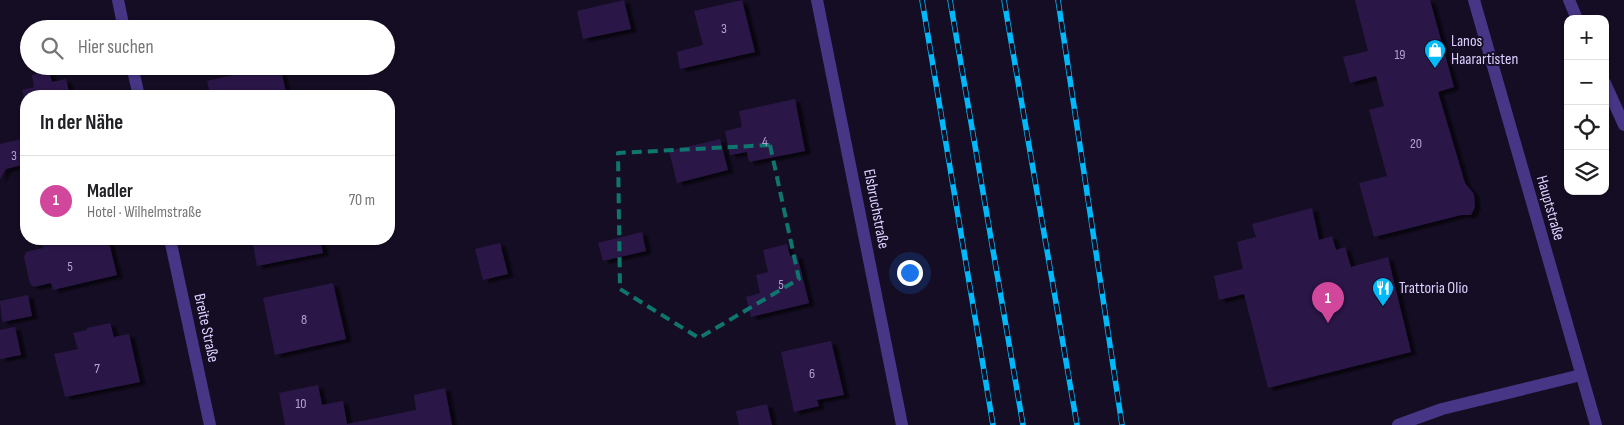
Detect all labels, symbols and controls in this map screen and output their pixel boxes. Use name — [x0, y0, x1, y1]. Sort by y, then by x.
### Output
map controls — [1564, 15, 1609, 195]
button: + — [1564, 15, 1609, 60]
search box — [20, 20, 395, 75]
house number: 3 — [721, 20, 727, 37]
place label: Lanos Haarartisten — [1451, 32, 1518, 69]
icon: search — [38, 34, 66, 62]
text: Hier suchen — [78, 36, 154, 59]
shop icon: Lanos Haarartisten — [1423, 38, 1447, 69]
house number: 19 — [1394, 46, 1406, 63]
button: − — [1564, 60, 1609, 105]
button: locate — [1564, 105, 1609, 150]
text: In der Nähe — [40, 110, 123, 135]
house number: 4 — [762, 133, 768, 150]
house number: 20 — [1410, 135, 1422, 152]
house number: 3 — [11, 147, 17, 164]
button: layers — [1564, 150, 1609, 195]
street label: Elsbruchstraße — [859, 168, 893, 250]
street label: Hauptstraße — [1532, 173, 1568, 243]
text: Madler — [87, 180, 133, 203]
text: 1 — [53, 191, 59, 210]
text: 70 m — [349, 191, 375, 210]
text: Hotel · Wilhelmstraße — [87, 203, 201, 222]
house number: 5 — [67, 258, 73, 275]
your location — [897, 260, 923, 286]
house number: 5 — [778, 276, 784, 293]
restaurant icon: Trattoria Olio — [1371, 276, 1395, 307]
place label: Trattoria Olio — [1399, 279, 1468, 298]
pin: 1 — [1312, 282, 1344, 323]
street label: Breite Straße — [189, 292, 223, 364]
house number: 8 — [301, 311, 307, 328]
house number: 7 — [94, 360, 100, 377]
house number: 6 — [809, 365, 815, 382]
house number: 10 — [295, 395, 307, 412]

